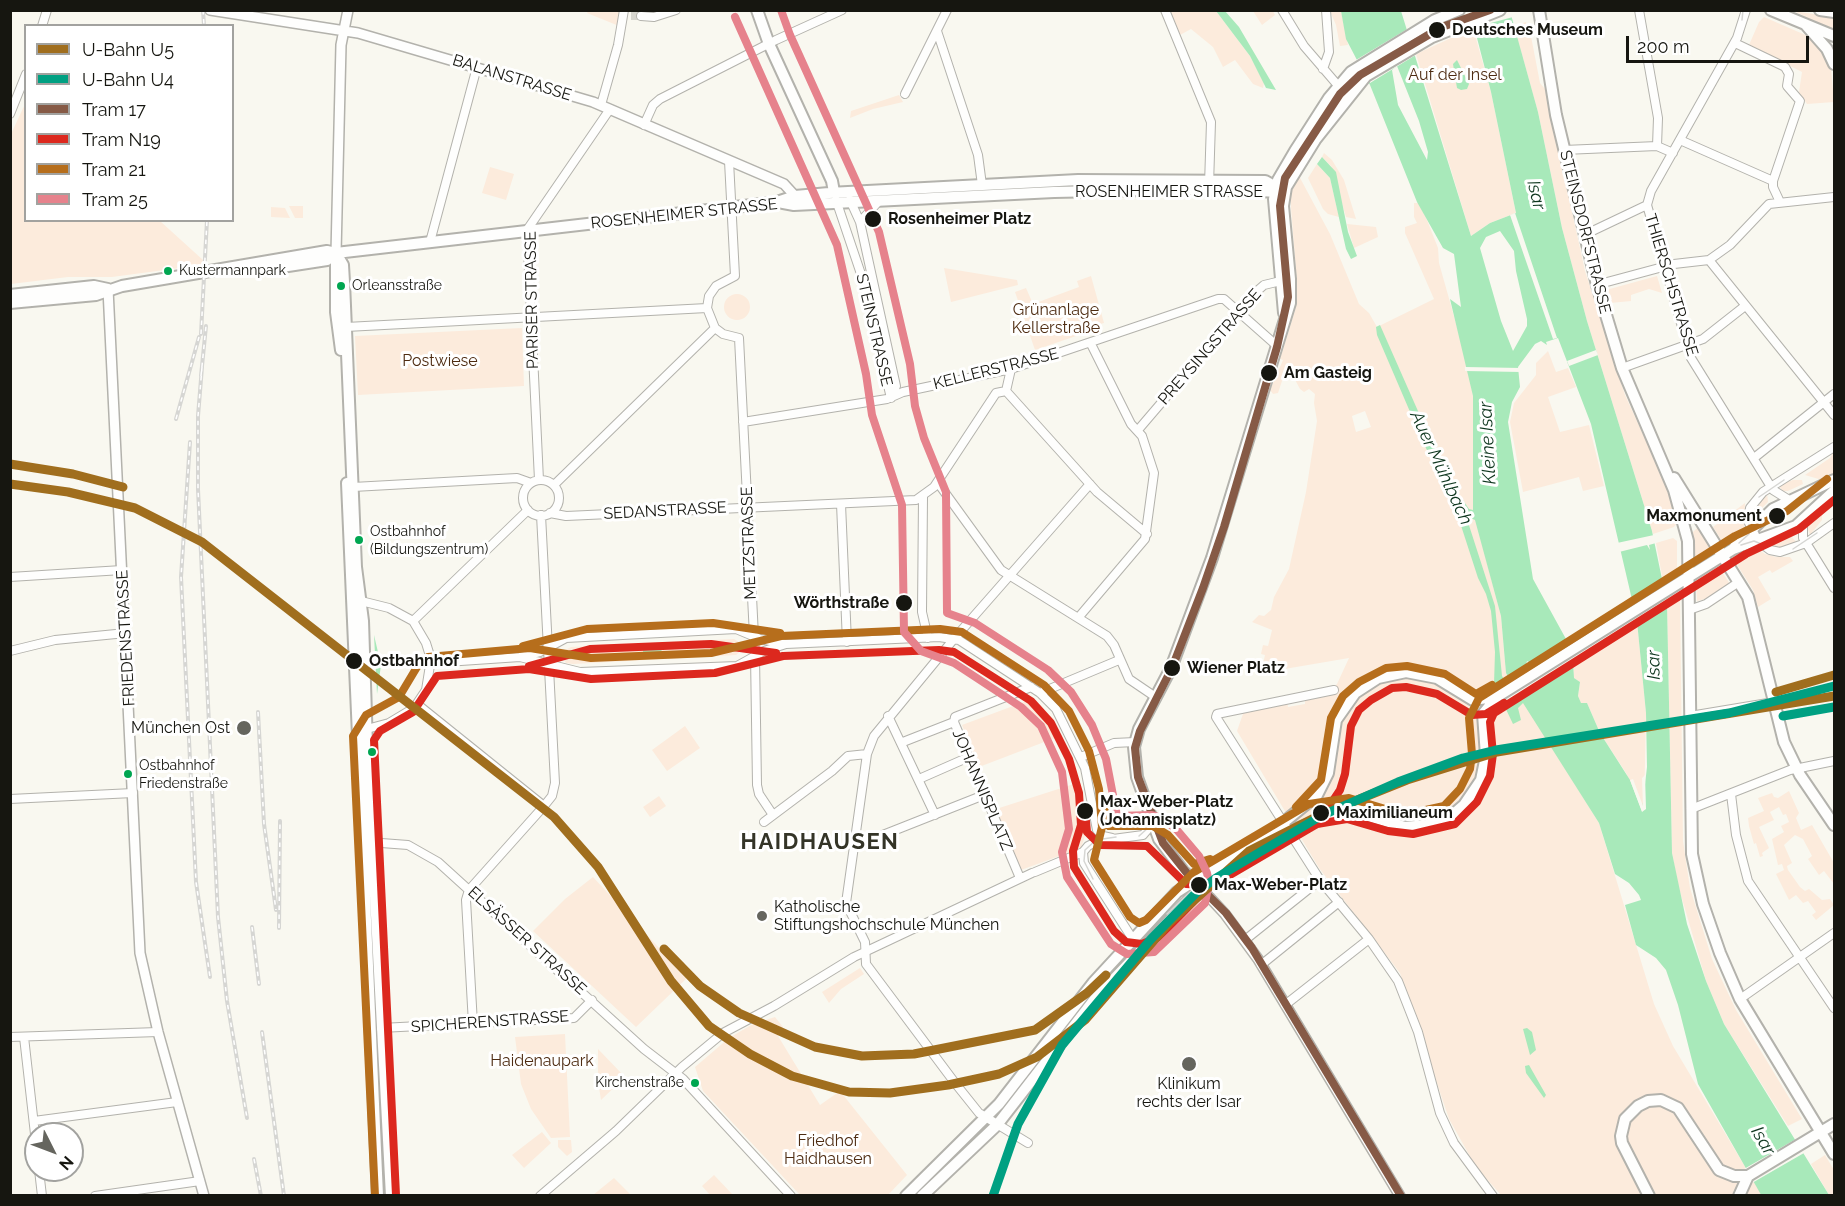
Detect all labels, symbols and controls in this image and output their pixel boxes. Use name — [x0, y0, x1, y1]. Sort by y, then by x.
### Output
marker: Deutsches Museum — [1427, 20, 1447, 40]
place label: Deutsches Museum — [1452, 20, 1603, 40]
legend — [24, 24, 234, 222]
scale bar — [1629, 24, 1812, 62]
text: 200 m — [1637, 36, 1690, 57]
text: U-Bahn U5 — [82, 39, 174, 60]
street label: BALANSTRASSE — [450, 51, 574, 105]
park label: Auf der Insel — [1408, 65, 1502, 85]
text: U-Bahn U4 — [82, 69, 174, 90]
text: Tram 17 — [82, 99, 146, 120]
text: Tram N19 — [82, 129, 161, 150]
street label: STEINSDORFSTRASSE — [1555, 148, 1615, 316]
text: Tram 21 — [82, 159, 146, 180]
water label: Isar — [1522, 178, 1550, 212]
street label: ROSENHEIMER STRASSE — [1075, 182, 1263, 202]
text: Tram 25 — [82, 189, 148, 210]
street label: ROSENHEIMER STRASSE — [590, 195, 778, 233]
marker: Rosenheimer Platz — [863, 209, 883, 229]
place label: Rosenheimer Platz — [888, 209, 1031, 229]
street label: THIERSCHSTRASSE — [1640, 211, 1702, 359]
street label: PARISER STRASSE — [521, 231, 543, 369]
place label: Kustermannpark — [179, 263, 286, 279]
marker: Kustermannpark — [162, 265, 174, 277]
street label: STEINSTRASSE — [852, 272, 896, 388]
place label: Orleansstraße — [352, 278, 442, 294]
marker: Orleansstraße — [335, 280, 347, 292]
street label: PREYSINGSTRASSE — [1154, 285, 1266, 409]
park label: Grünanlage Kellerstraße — [1012, 300, 1100, 338]
street label: KELLERSTRASSE — [931, 344, 1061, 394]
park label: Postwiese — [402, 351, 478, 371]
marker: Am Gasteig — [1259, 363, 1279, 383]
place label: Am Gasteig — [1284, 363, 1372, 383]
water label: Kleine Isar — [1475, 401, 1501, 485]
water label: Auer Mühlbach — [1405, 408, 1477, 528]
street label: METZSTRASSE — [737, 486, 761, 600]
street label: SEDANSTRASSE — [603, 498, 727, 524]
place label: Maxmonument — [1646, 506, 1762, 526]
marker: Maxmonument — [1767, 506, 1787, 526]
place label: Ostbahnhof (Bildungszentrum) — [370, 524, 488, 556]
marker: Ostbahnhof (Bildungszentrum) — [353, 534, 365, 546]
street label: FRIEDENSTRASSE — [113, 569, 139, 707]
place label: Wörthstraße — [794, 593, 889, 613]
marker: Wörthstraße — [894, 593, 914, 613]
water label: Isar — [1643, 650, 1665, 680]
marker: Ostbahnhof — [344, 651, 364, 671]
place label: Ostbahnhof — [369, 651, 459, 671]
marker: Wiener Platz — [1162, 658, 1182, 678]
place label: Wiener Platz — [1187, 658, 1285, 678]
place label: München Ost — [131, 718, 230, 738]
marker: München Ost — [235, 719, 253, 737]
street label: JOHANNISPLATZ — [948, 727, 1016, 853]
unlabelled marker — [366, 746, 378, 758]
place label: Ostbahnhof Friedenstraße — [139, 758, 228, 790]
marker: Ostbahnhof Friedenstraße — [122, 768, 134, 780]
place label: Max-Weber-Platz (Johannisplatz) — [1100, 792, 1233, 830]
marker: Max-Weber-Platz (Johannisplatz) — [1075, 801, 1095, 821]
marker: Maximilianeum — [1311, 803, 1331, 823]
place label: Maximilianeum — [1336, 803, 1453, 823]
district label: HAIDHAUSEN — [741, 829, 899, 855]
marker: Max-Weber-Platz — [1189, 875, 1209, 895]
place label: Max-Weber-Platz — [1214, 875, 1347, 895]
street label: ELSÄSSER STRASSE — [464, 883, 590, 999]
place label: Katholische Stiftungshochschule München — [774, 897, 999, 935]
marker: Katholische Stiftungshochschule München — [755, 909, 769, 923]
street label: SPICHERENSTRASSE — [410, 1007, 570, 1037]
park label: Haidenaupark — [490, 1051, 594, 1071]
marker: Klinikum rechts der Isar — [1180, 1055, 1198, 1073]
place label: Klinikum rechts der Isar — [1137, 1074, 1241, 1112]
place label: Kirchenstraße — [595, 1075, 684, 1091]
marker: Kirchenstraße — [689, 1077, 701, 1089]
north arrow — [24, 1122, 84, 1182]
water label: Isar — [1746, 1123, 1780, 1159]
park label: Friedhof Haidhausen — [784, 1131, 872, 1169]
text: N — [55, 1152, 77, 1174]

